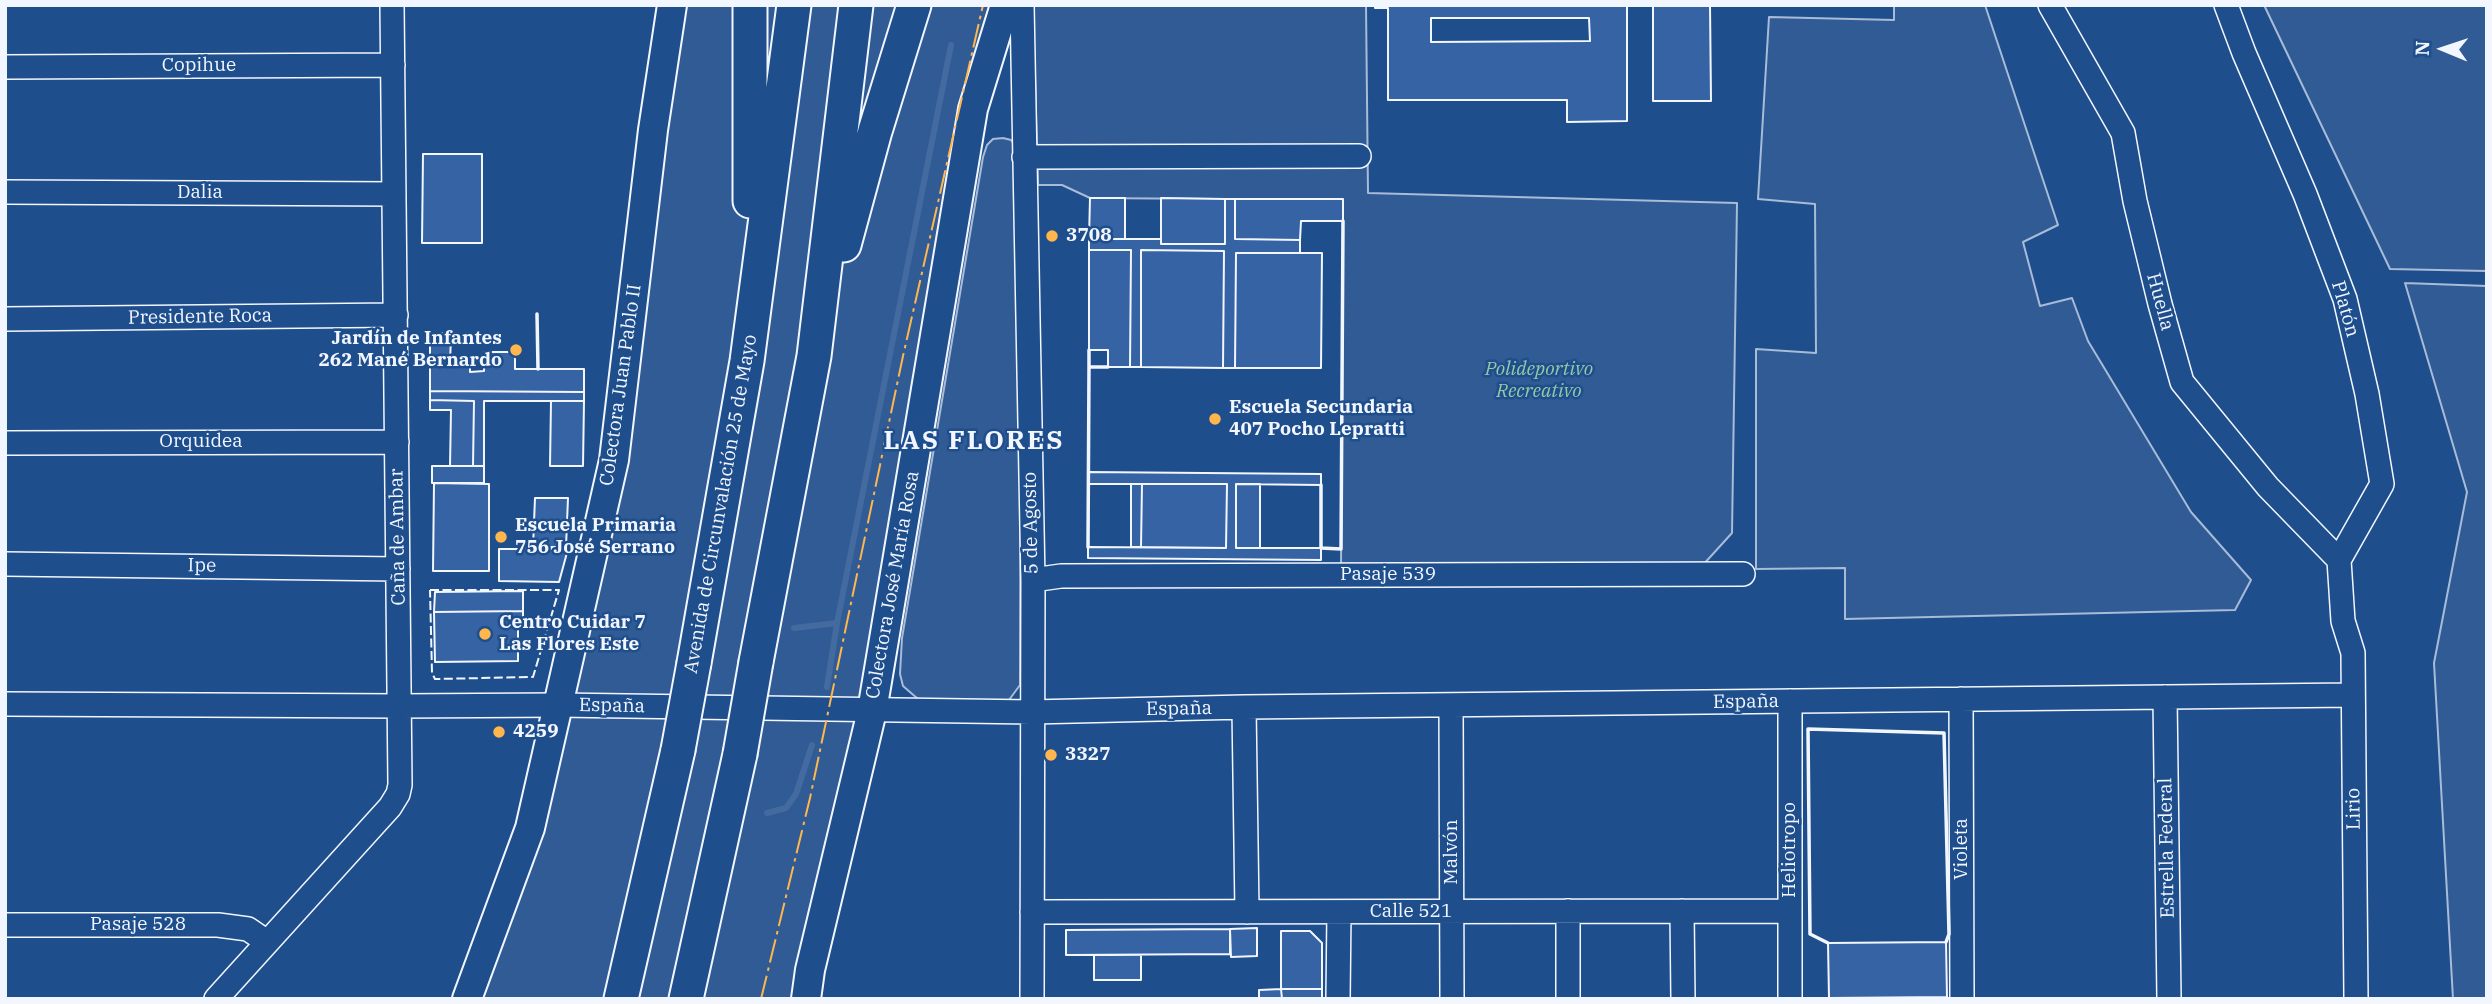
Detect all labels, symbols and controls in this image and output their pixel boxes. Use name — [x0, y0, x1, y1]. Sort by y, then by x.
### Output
north arrow — [2408, 14, 2478, 84]
text: N — [2410, 40, 2434, 56]
street label: Copihue — [162, 55, 236, 77]
street label: Dalia — [177, 182, 223, 204]
place label: 3708 — [1066, 225, 1112, 247]
marker: 3708 — [1044, 228, 1060, 244]
street label: Huella — [2141, 271, 2179, 333]
street label: Platón — [2326, 278, 2364, 340]
street label: Colectora Juan Pablo II — [596, 283, 646, 487]
street label: Presidente Roca — [128, 304, 272, 330]
place label: Jardín de Infantes 262 Mané Bernardo — [318, 328, 502, 372]
street label: Avenida de Circunvalación 25 de Mayo — [680, 333, 762, 675]
marker: Jardín de Infantes 262 Mané Bernardo — [508, 342, 524, 358]
park label: Polideportivo Recreativo — [1485, 359, 1593, 403]
place label: Escuela Secundaria 407 Pocho Lepratti — [1229, 397, 1413, 441]
marker: Escuela Secundaria 407 Pocho Lepratti — [1207, 411, 1223, 427]
district label: LAS FLORES — [885, 425, 1063, 457]
street label: Orquidea — [159, 431, 243, 453]
street label: Caña de Ambar — [385, 468, 411, 606]
street label: Colectora José María Rosa — [862, 469, 924, 701]
street label: 5 de Agosto — [1019, 472, 1043, 574]
place label: Escuela Primaria 756 José Serrano — [515, 515, 676, 559]
marker: Escuela Primaria 756 José Serrano — [493, 529, 509, 545]
street label: Ipe — [188, 554, 216, 578]
street label: Pasaje 539 — [1340, 564, 1436, 586]
place label: Centro Cuidar 7 Las Flores Este — [499, 612, 646, 656]
marker: Centro Cuidar 7 Las Flores Este — [477, 626, 493, 642]
street label: España — [1713, 690, 1779, 714]
street label: España — [579, 694, 645, 718]
street label: España — [1146, 697, 1212, 721]
place label: 4259 — [513, 721, 559, 743]
marker: 4259 — [491, 724, 507, 740]
place label: 3327 — [1065, 744, 1111, 766]
marker: 3327 — [1043, 747, 1059, 763]
street label: Estrella Federal — [2154, 778, 2180, 918]
street label: Lirio — [2342, 788, 2366, 830]
street label: Heliotropo — [1779, 802, 1801, 898]
street label: Violeta — [1951, 818, 1973, 880]
street label: Malvón — [1441, 819, 1463, 885]
street label: Calle 521 — [1370, 901, 1452, 923]
street label: Pasaje 528 — [90, 914, 186, 936]

